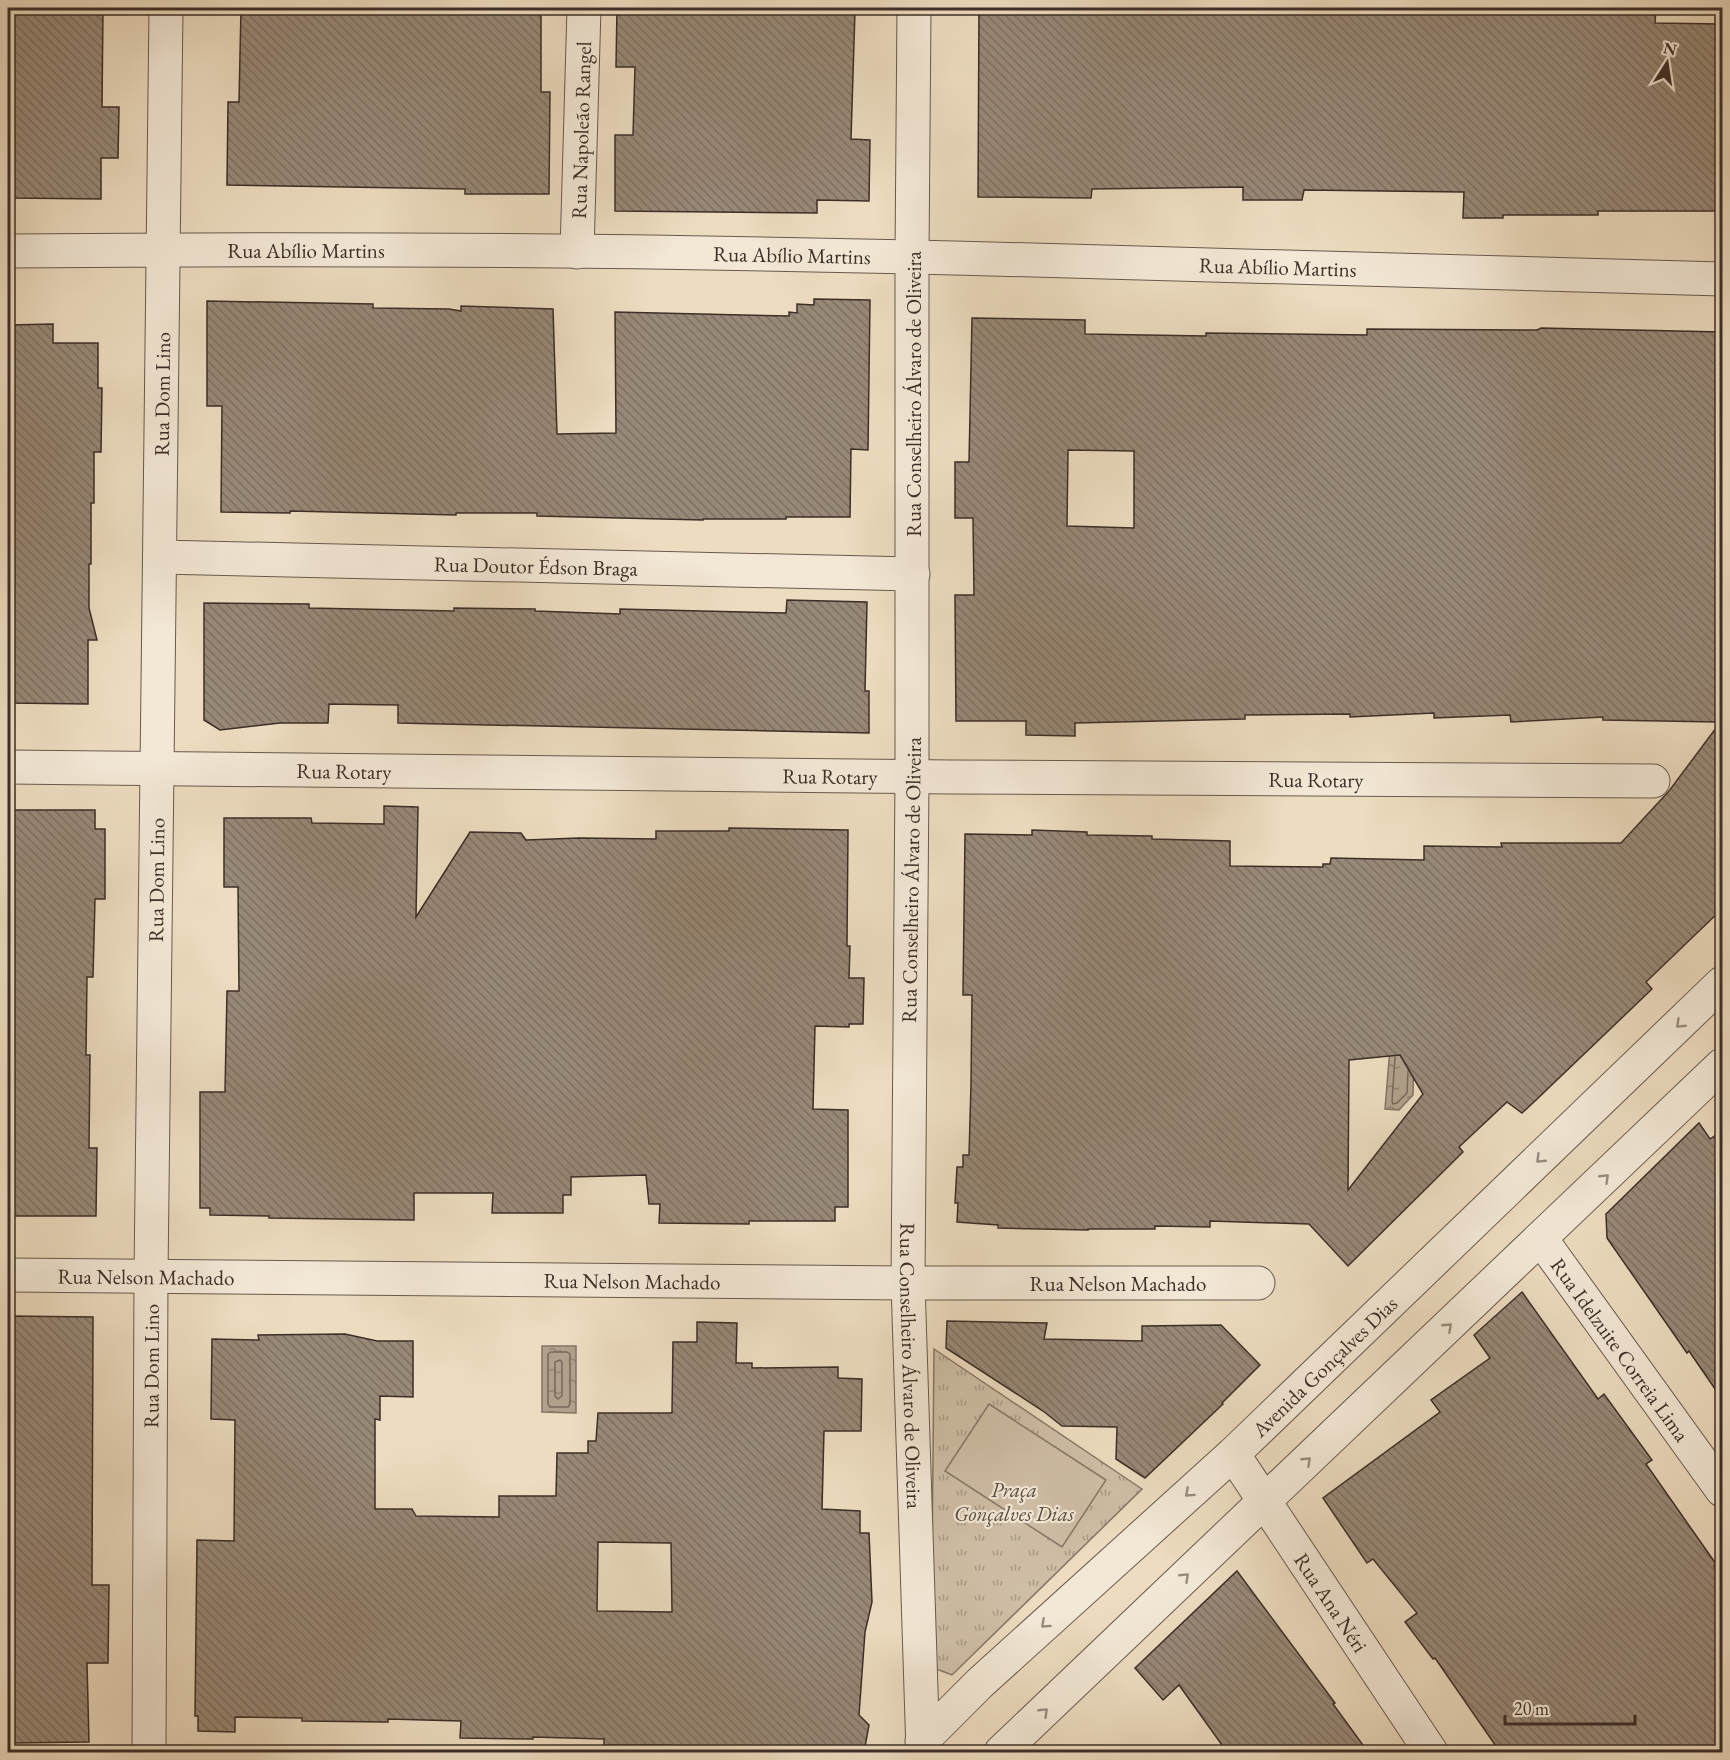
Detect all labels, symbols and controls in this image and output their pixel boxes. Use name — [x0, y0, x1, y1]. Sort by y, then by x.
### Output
north arrow — [1637, 33, 1697, 93]
text: N — [1661, 37, 1679, 60]
street label: Rua Napoleão Rangel — [564, 41, 597, 219]
street label: Rua Abílio Martins — [227, 236, 385, 263]
street label: Rua Abílio Martins — [713, 240, 871, 270]
street label: Rua Conselheiro Álvaro de Oliveira — [900, 250, 927, 537]
street label: Rua Abílio Martins — [1199, 251, 1357, 282]
street label: Rua Dom Lino — [147, 332, 176, 456]
street label: Rua Doutor Édson Braga — [434, 550, 639, 581]
street label: Rua Conselheiro Álvaro de Oliveira — [895, 736, 927, 1023]
street label: Rua Rotary — [296, 757, 393, 785]
street label: Rua Rotary — [782, 762, 879, 790]
street label: Rua Rotary — [1268, 765, 1364, 793]
street label: Rua Dom Lino — [141, 818, 170, 942]
one-way arrow — [1677, 1017, 1687, 1028]
one-way arrow — [1536, 1152, 1546, 1163]
one-way arrow — [1597, 1175, 1608, 1186]
street label: Rua Conselheiro Álvaro de Oliveira — [894, 1223, 929, 1510]
street label: Rua Idelzuite Correia Lima — [1545, 1252, 1696, 1447]
street label: Rua Nelson Machado — [57, 1262, 235, 1291]
street label: Rua Nelson Machado — [543, 1266, 720, 1295]
street label: Rua Nelson Machado — [1030, 1270, 1206, 1297]
street label: Avenida Gonçalves Dias — [1245, 1290, 1403, 1443]
street label: Rua Dom Lino — [137, 1304, 164, 1428]
one-way arrow — [1442, 1323, 1452, 1334]
one-way arrow — [1300, 1457, 1310, 1468]
park label: Praça Gonçalves Dias — [954, 1476, 1074, 1527]
one-way arrow — [1185, 1486, 1196, 1497]
street label: Rua Ana Néri — [1289, 1547, 1374, 1657]
one-way arrow — [1177, 1574, 1188, 1585]
one-way arrow — [1041, 1617, 1051, 1628]
scale bar — [1505, 1688, 1636, 1726]
text: 20 m — [1514, 1697, 1549, 1720]
one-way arrow — [1037, 1708, 1047, 1719]

